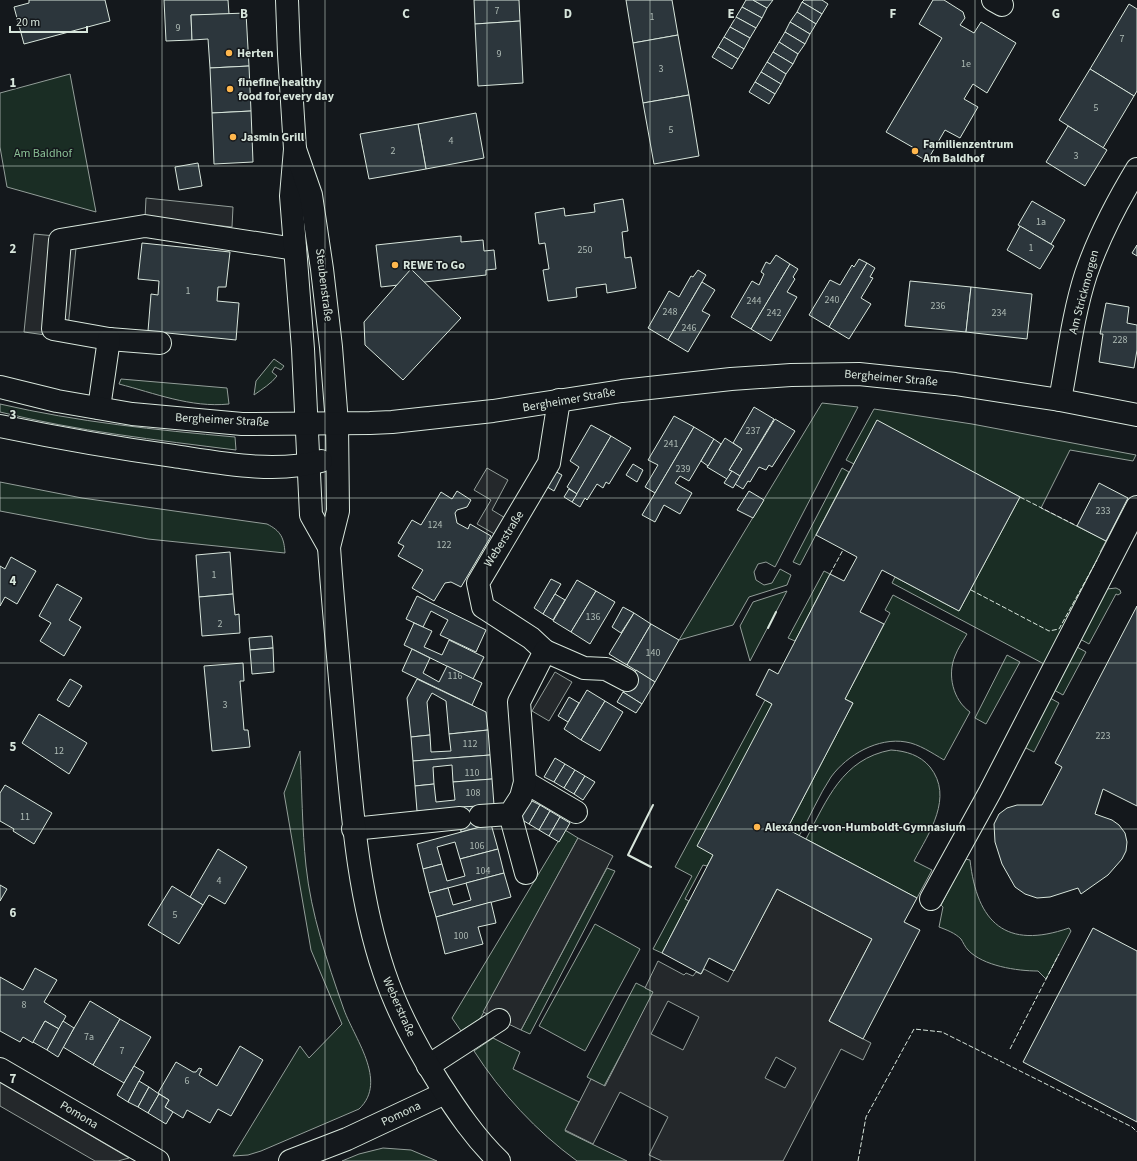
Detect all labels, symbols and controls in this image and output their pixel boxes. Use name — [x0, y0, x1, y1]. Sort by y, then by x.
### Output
house number: 7 — [495, 4, 500, 18]
text: B — [240, 5, 248, 23]
text: C — [402, 5, 410, 23]
text: D — [564, 5, 572, 23]
text: E — [727, 5, 735, 23]
text: F — [890, 5, 897, 23]
text: G — [1052, 5, 1060, 23]
scale bar — [10, 8, 87, 34]
house number: 1 — [650, 10, 655, 24]
text: 20 m — [16, 14, 40, 31]
house number: 9 — [176, 21, 181, 35]
house number: 7 — [1120, 32, 1125, 46]
place label: Herten — [237, 45, 274, 62]
house number: 9 — [497, 47, 502, 61]
marker: Herten — [224, 48, 234, 58]
house number: 1e — [961, 57, 971, 71]
house number: 3 — [659, 62, 664, 76]
text: 1 — [10, 74, 17, 92]
place label: finefine healthy food for every day — [238, 74, 335, 105]
marker: finefine healthy food for every day — [225, 84, 235, 94]
house number: 5 — [1094, 101, 1099, 115]
house number: 5 — [669, 123, 674, 137]
place label: Jasmin Grill — [241, 129, 305, 146]
marker: Jasmin Grill — [228, 132, 238, 142]
house number: 4 — [449, 134, 454, 148]
place label: Familienzentrum Am Baldhof — [922, 136, 1014, 167]
house number: 2 — [391, 144, 396, 158]
park label: Am Baldhof — [14, 145, 73, 162]
marker: Familienzentrum Am Baldhof — [910, 146, 920, 156]
house number: 3 — [1074, 149, 1079, 163]
house number: 1a — [1036, 215, 1046, 229]
text: 2 — [10, 240, 17, 258]
house number: 1 — [1029, 241, 1034, 255]
house number: 250 — [578, 243, 592, 257]
street label: Steubenstraße — [311, 248, 337, 322]
street label: Am Strickmorgen — [1065, 248, 1103, 336]
place label: REWE To Go — [403, 257, 465, 274]
marker: REWE To Go — [390, 260, 400, 270]
house number: 1 — [186, 284, 191, 298]
house number: 240 — [825, 293, 839, 307]
house number: 244 — [747, 294, 761, 308]
house number: 236 — [931, 299, 945, 313]
house number: 248 — [663, 305, 677, 319]
house number: 242 — [767, 306, 781, 320]
house number: 234 — [992, 306, 1006, 320]
house number: 246 — [682, 321, 696, 335]
house number: 228 — [1113, 333, 1127, 347]
street label: Bergheimer Straße — [843, 365, 939, 391]
street label: Bergheimer Straße — [521, 383, 617, 417]
text: 3 — [10, 406, 17, 424]
street label: Bergheimer Straße — [175, 409, 269, 431]
house number: 237 — [746, 424, 760, 438]
house number: 241 — [664, 437, 678, 451]
house number: 239 — [676, 462, 690, 476]
house number: 233 — [1096, 504, 1110, 518]
street label: Weberstraße — [480, 507, 528, 571]
house number: 124 — [428, 518, 442, 532]
house number: 122 — [437, 538, 451, 552]
house number: 1 — [212, 568, 217, 582]
text: 4 — [10, 572, 17, 590]
house number: 136 — [586, 610, 600, 624]
house number: 2 — [218, 617, 223, 631]
house number: 140 — [646, 646, 660, 660]
house number: 116 — [448, 669, 462, 683]
house number: 3 — [223, 698, 228, 712]
house number: 223 — [1096, 729, 1110, 743]
house number: 112 — [463, 737, 477, 751]
text: 5 — [10, 738, 17, 756]
house number: 12 — [54, 744, 64, 758]
house number: 110 — [465, 766, 479, 780]
house number: 108 — [466, 786, 480, 800]
house number: 11 — [20, 810, 30, 824]
place label: Alexander-von-Humboldt-Gymnasium — [764, 819, 966, 836]
marker: Alexander-von-Humboldt-Gymnasium — [752, 822, 762, 832]
house number: 106 — [470, 839, 484, 853]
house number: 104 — [476, 864, 490, 878]
house number: 4 — [217, 874, 222, 888]
text: 6 — [10, 904, 17, 922]
house number: 5 — [173, 908, 178, 922]
house number: 100 — [454, 929, 468, 943]
street label: Weberstraße — [378, 974, 420, 1040]
house number: 8 — [22, 998, 27, 1012]
house number: 7a — [84, 1030, 94, 1044]
house number: 7 — [120, 1044, 125, 1058]
text: 7 — [10, 1070, 17, 1088]
house number: 6 — [185, 1074, 190, 1088]
street label: Pomona — [57, 1097, 101, 1133]
street label: Pomona — [378, 1097, 424, 1131]

